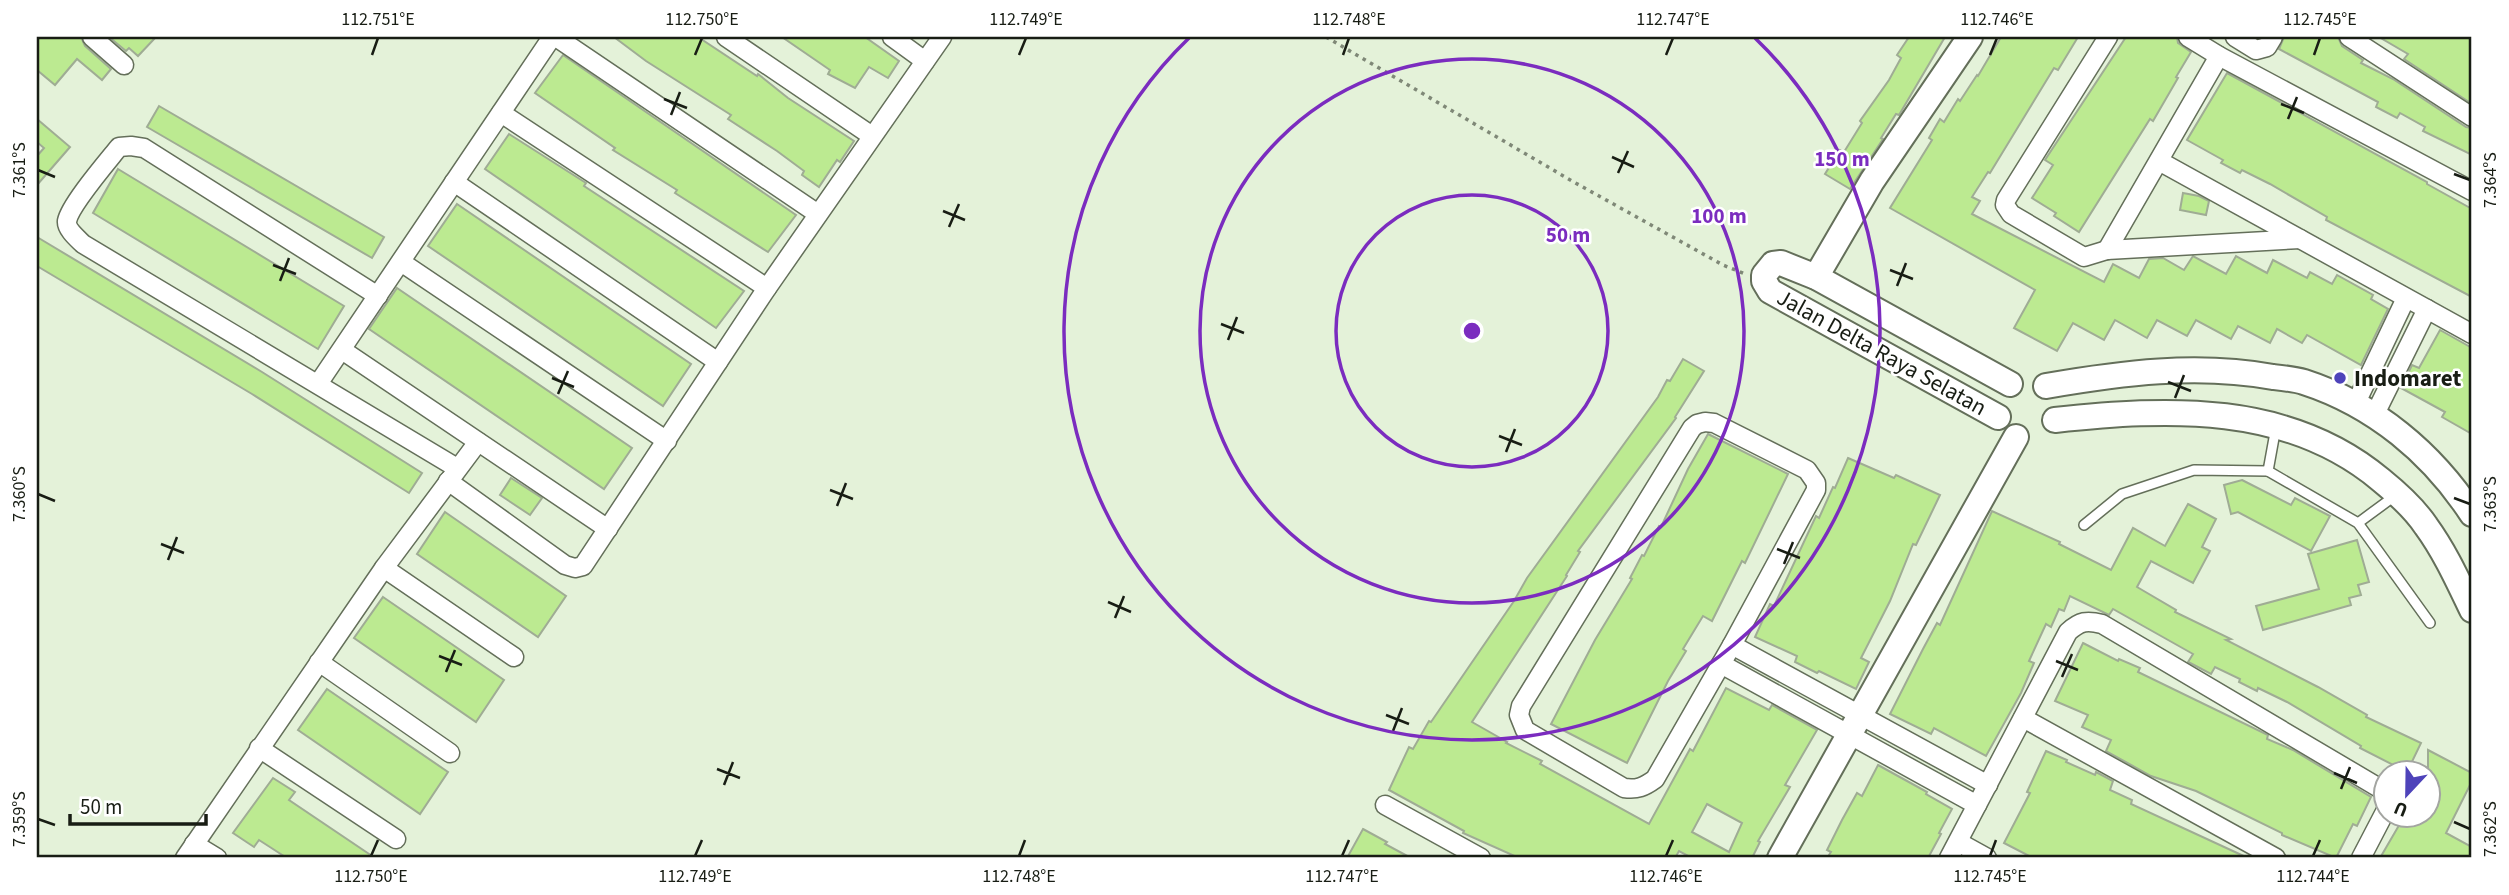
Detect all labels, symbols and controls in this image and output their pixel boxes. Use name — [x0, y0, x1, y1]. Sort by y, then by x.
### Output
text: 112.751°E — [341, 7, 415, 32]
text: 112.750°E — [665, 7, 739, 32]
text: 112.749°E — [989, 7, 1063, 32]
text: 112.748°E — [1312, 7, 1386, 32]
text: 112.747°E — [1636, 7, 1710, 32]
text: 112.746°E — [1960, 7, 2034, 32]
text: 112.745°E — [2283, 7, 2357, 32]
text: 7.361°S — [7, 142, 32, 198]
text: 150 m — [1814, 144, 1870, 174]
text: 7.364°S — [2478, 152, 2503, 208]
text: 100 m — [1691, 201, 1747, 231]
text: 50 m — [1546, 220, 1590, 250]
street label: Jalan Delta Raya Selatan — [1771, 281, 1993, 424]
centre of rings — [1460, 319, 1484, 343]
place label: Indomaret — [2354, 362, 2461, 395]
marker: Indomaret — [2332, 370, 2348, 386]
text: 7.360°S — [7, 466, 32, 522]
text: 7.363°S — [2478, 476, 2503, 532]
north arrow — [2372, 758, 2442, 828]
scale bar — [70, 783, 206, 827]
text: 7.359°S — [7, 791, 32, 847]
text: 50 m — [80, 792, 122, 822]
text: U — [2390, 793, 2412, 823]
text: 7.362°S — [2478, 801, 2503, 857]
text: 112.750°E — [334, 864, 408, 889]
text: 112.749°E — [658, 864, 732, 889]
text: 112.748°E — [982, 864, 1056, 889]
text: 112.747°E — [1305, 864, 1379, 889]
text: 112.746°E — [1629, 864, 1703, 889]
text: 112.745°E — [1953, 864, 2027, 889]
text: 112.744°E — [2276, 864, 2350, 889]

